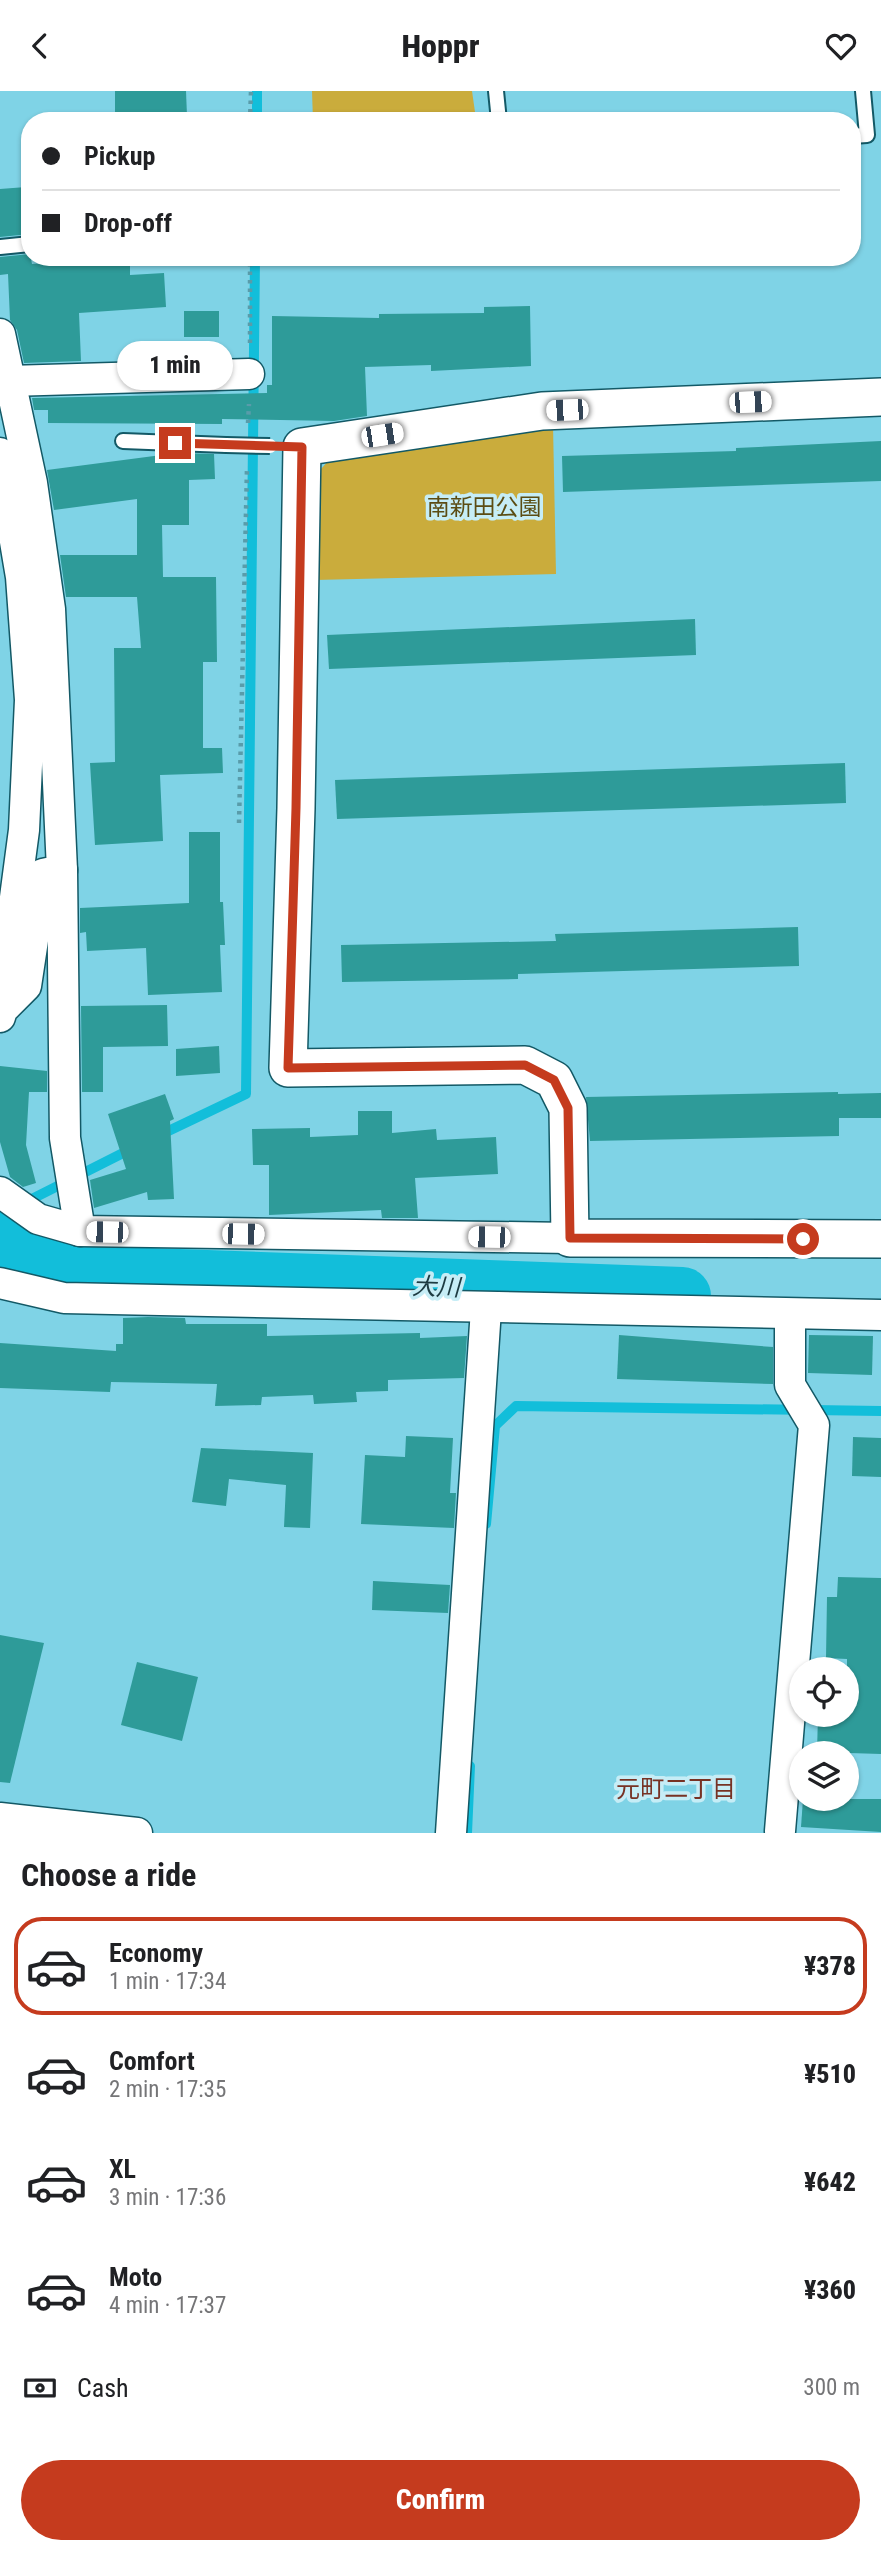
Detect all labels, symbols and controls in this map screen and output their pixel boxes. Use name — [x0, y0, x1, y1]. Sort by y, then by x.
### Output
icon: back — [21, 27, 59, 65]
text: Hoppr — [402, 27, 479, 65]
icon: heart — [822, 27, 860, 65]
text: Pickup — [84, 141, 155, 171]
text: Drop-off — [84, 208, 172, 238]
callout: 1 min — [117, 341, 233, 391]
text: 1 min — [149, 352, 201, 379]
car — [729, 391, 772, 413]
car — [546, 399, 589, 421]
car — [360, 421, 405, 449]
route end — [159, 427, 191, 459]
park label: 南新田公園 — [427, 494, 542, 521]
car — [86, 1221, 129, 1243]
car — [222, 1223, 265, 1245]
route start — [787, 1223, 819, 1255]
car — [468, 1226, 511, 1248]
water label: 大川 — [412, 1272, 463, 1302]
map controls — [789, 1657, 859, 1811]
button: locate — [789, 1657, 859, 1727]
button: layers — [789, 1741, 859, 1811]
district label: 元町二丁目 — [616, 1775, 736, 1803]
text: Choose a ride — [21, 1856, 196, 1894]
icon: car — [25, 1935, 88, 1998]
text: Economy — [109, 1938, 203, 1968]
text: ¥378 — [804, 1951, 856, 1981]
text: 1 min · 17:34 — [109, 1968, 226, 1995]
icon: car — [25, 2043, 88, 2106]
text: Comfort — [109, 2046, 195, 2076]
text: ¥510 — [804, 2059, 856, 2089]
text: 2 min · 17:35 — [109, 2076, 226, 2103]
icon: car — [25, 2151, 88, 2214]
text: XL — [109, 2154, 136, 2184]
text: ¥642 — [804, 2167, 856, 2197]
text: 3 min · 17:36 — [109, 2184, 226, 2211]
icon: car — [25, 2259, 88, 2322]
text: Moto — [109, 2262, 162, 2292]
text: ¥360 — [804, 2275, 856, 2305]
text: 4 min · 17:37 — [109, 2292, 226, 2319]
icon: cash — [21, 2369, 59, 2407]
text: Cash — [77, 2373, 129, 2403]
text: 300 m — [803, 2374, 860, 2401]
button: Confirm — [21, 2460, 860, 2540]

